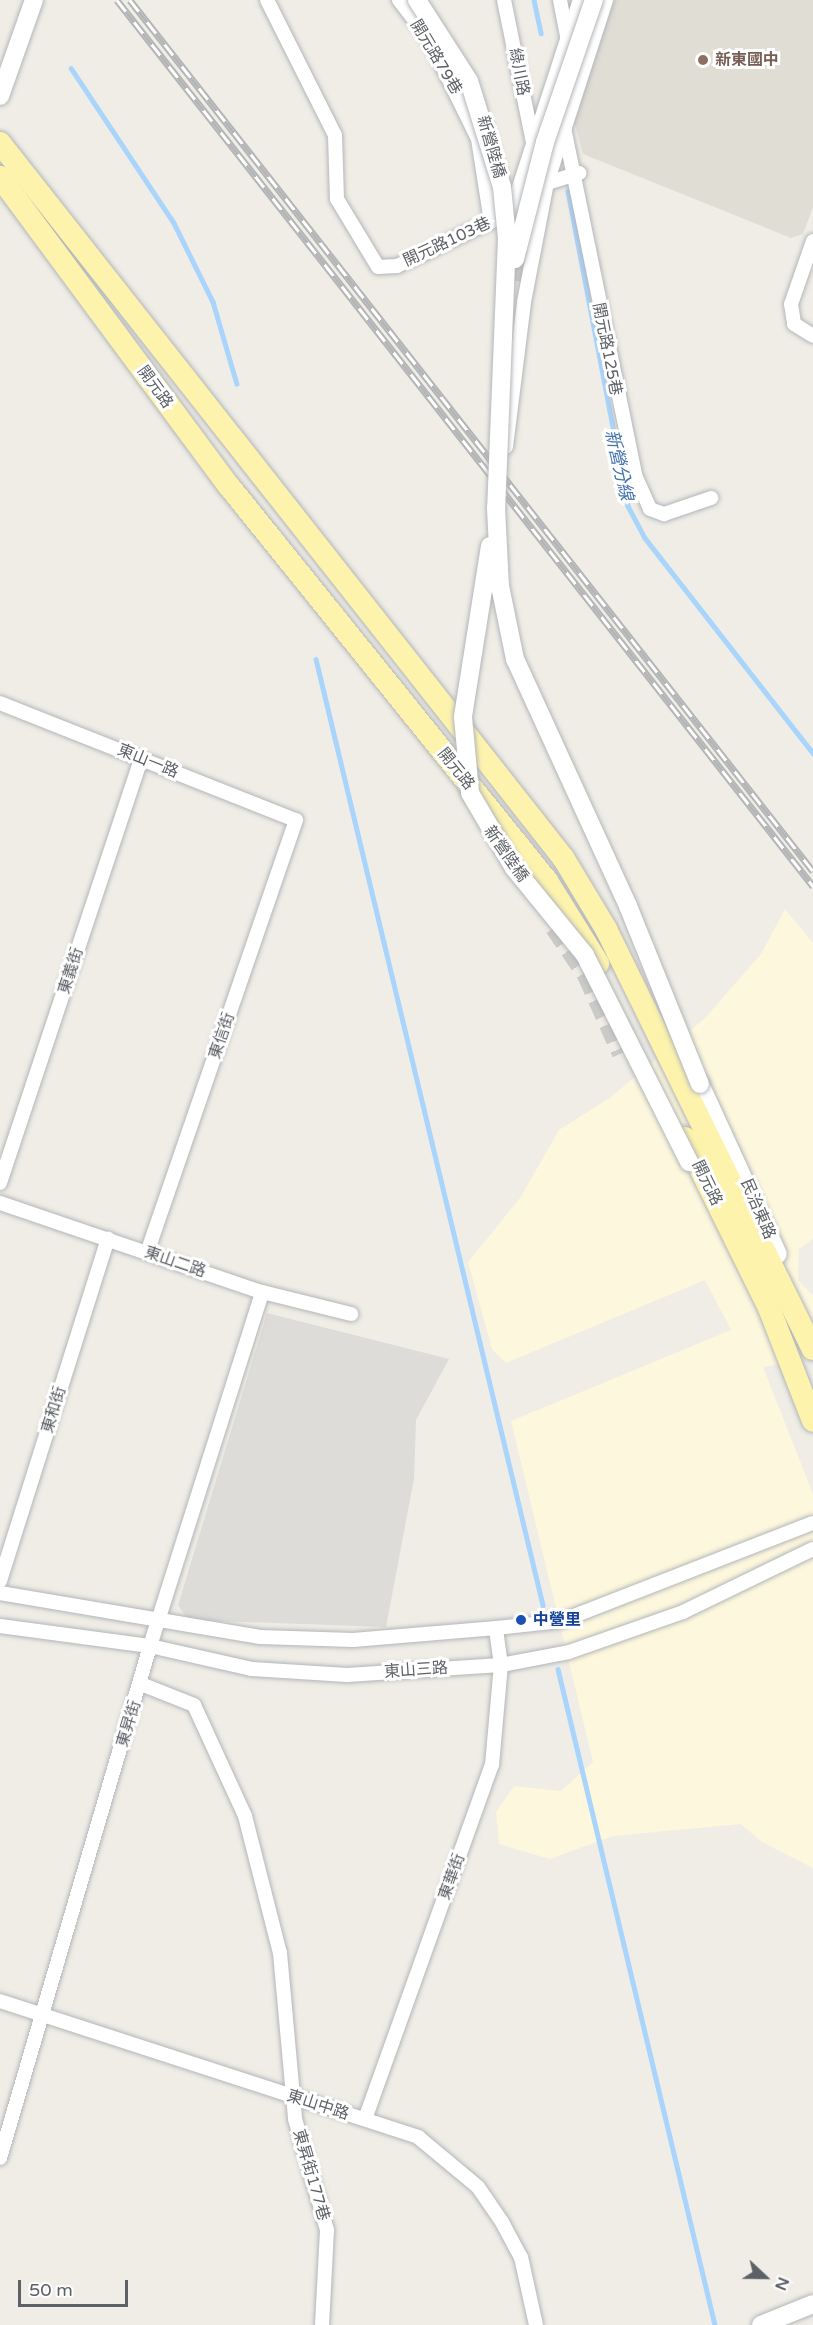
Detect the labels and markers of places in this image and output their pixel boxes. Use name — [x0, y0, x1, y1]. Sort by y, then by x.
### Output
place label: 新東國中 — [715, 50, 779, 70]
marker: 新東國中 — [696, 53, 710, 67]
place label: 中營里 — [533, 1610, 581, 1630]
marker: 中營里 — [514, 1613, 528, 1627]

